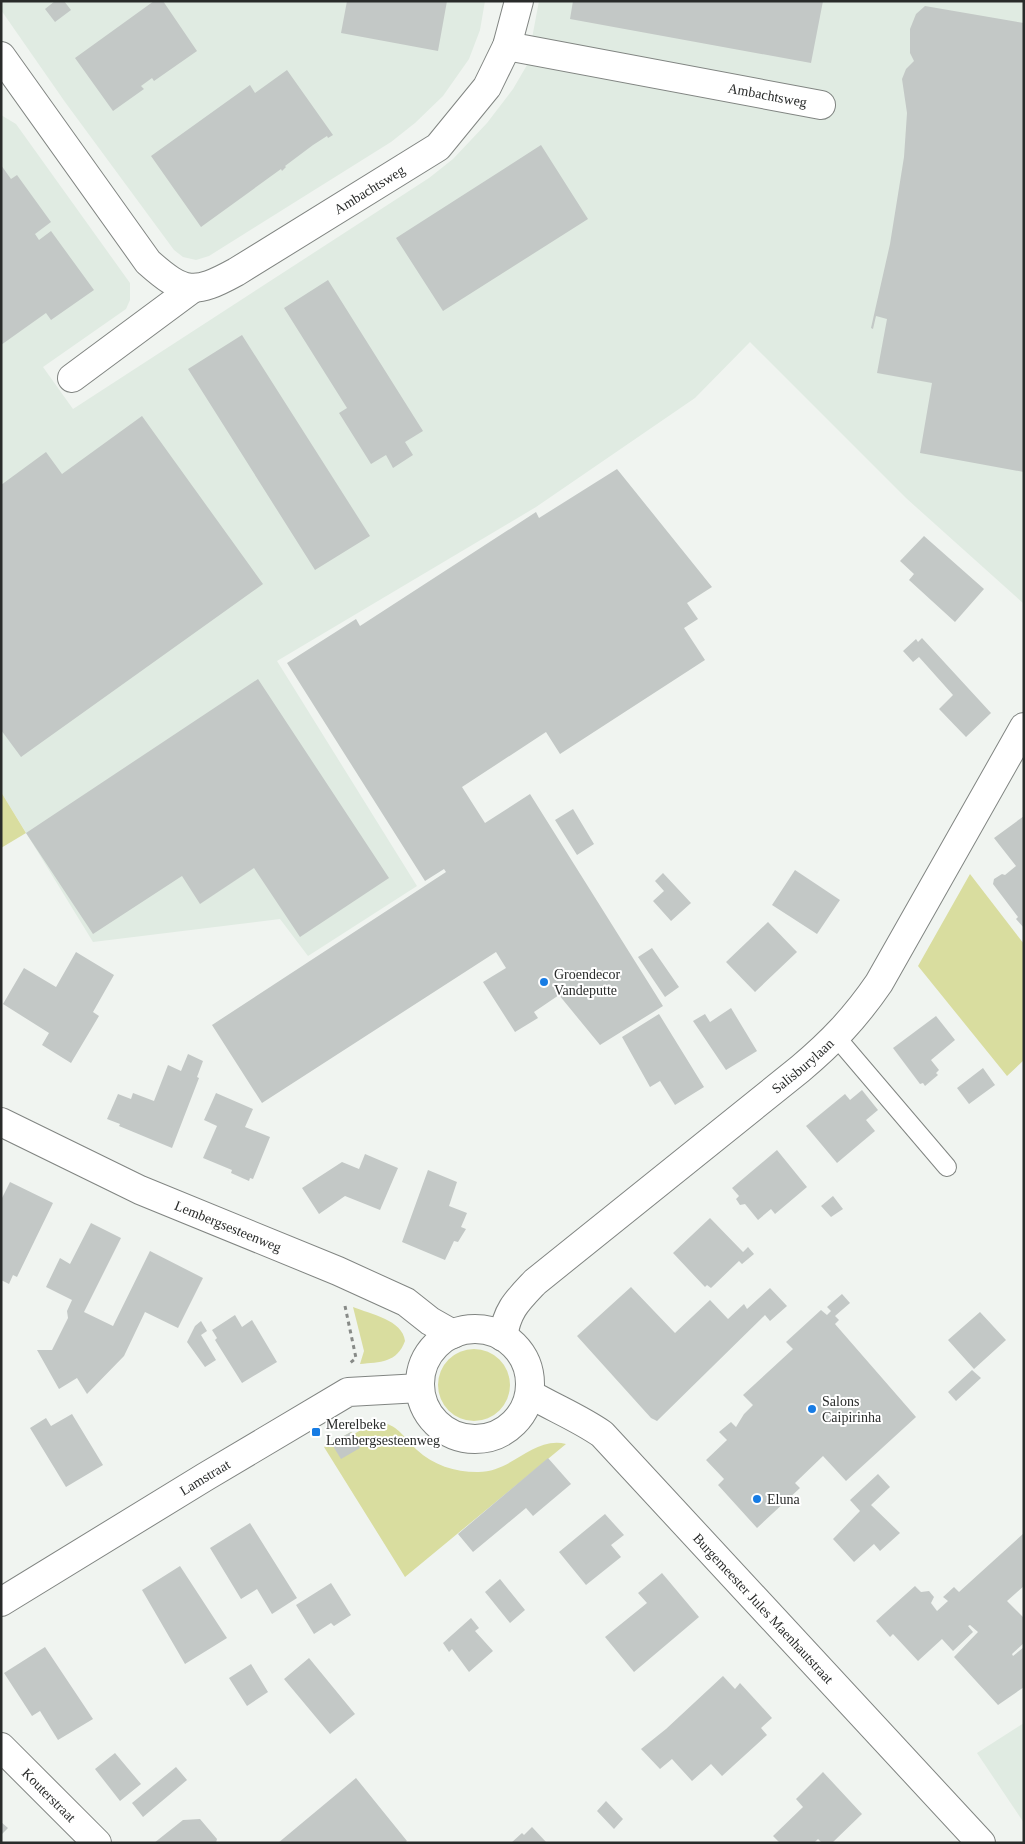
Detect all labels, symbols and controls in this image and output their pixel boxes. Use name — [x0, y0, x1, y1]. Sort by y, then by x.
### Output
street label: Ambachtsweg — [727, 81, 808, 110]
street label: Ambachtsweg — [332, 162, 408, 217]
place label: Groendecor Vandeputte — [554, 967, 620, 998]
marker: Groendecor Vandeputte — [538, 976, 550, 988]
street label: Salisburylaan — [769, 1036, 837, 1097]
street label: Lembergsesteenweg — [172, 1198, 284, 1255]
place label: Salons Caipirinha — [822, 1394, 882, 1425]
marker: Salons Caipirinha — [806, 1403, 818, 1415]
place label: Merelbeke Lembergsesteenweg — [326, 1417, 440, 1448]
marker: Merelbeke Lembergsesteenweg — [310, 1426, 322, 1438]
street label: Lamstraat — [177, 1457, 233, 1499]
place label: Eluna — [767, 1492, 800, 1507]
marker: Eluna — [751, 1493, 763, 1505]
street label: Burgemeester Jules Maenhautstraat — [690, 1531, 836, 1687]
street label: Kouterstraat — [19, 1766, 79, 1825]

